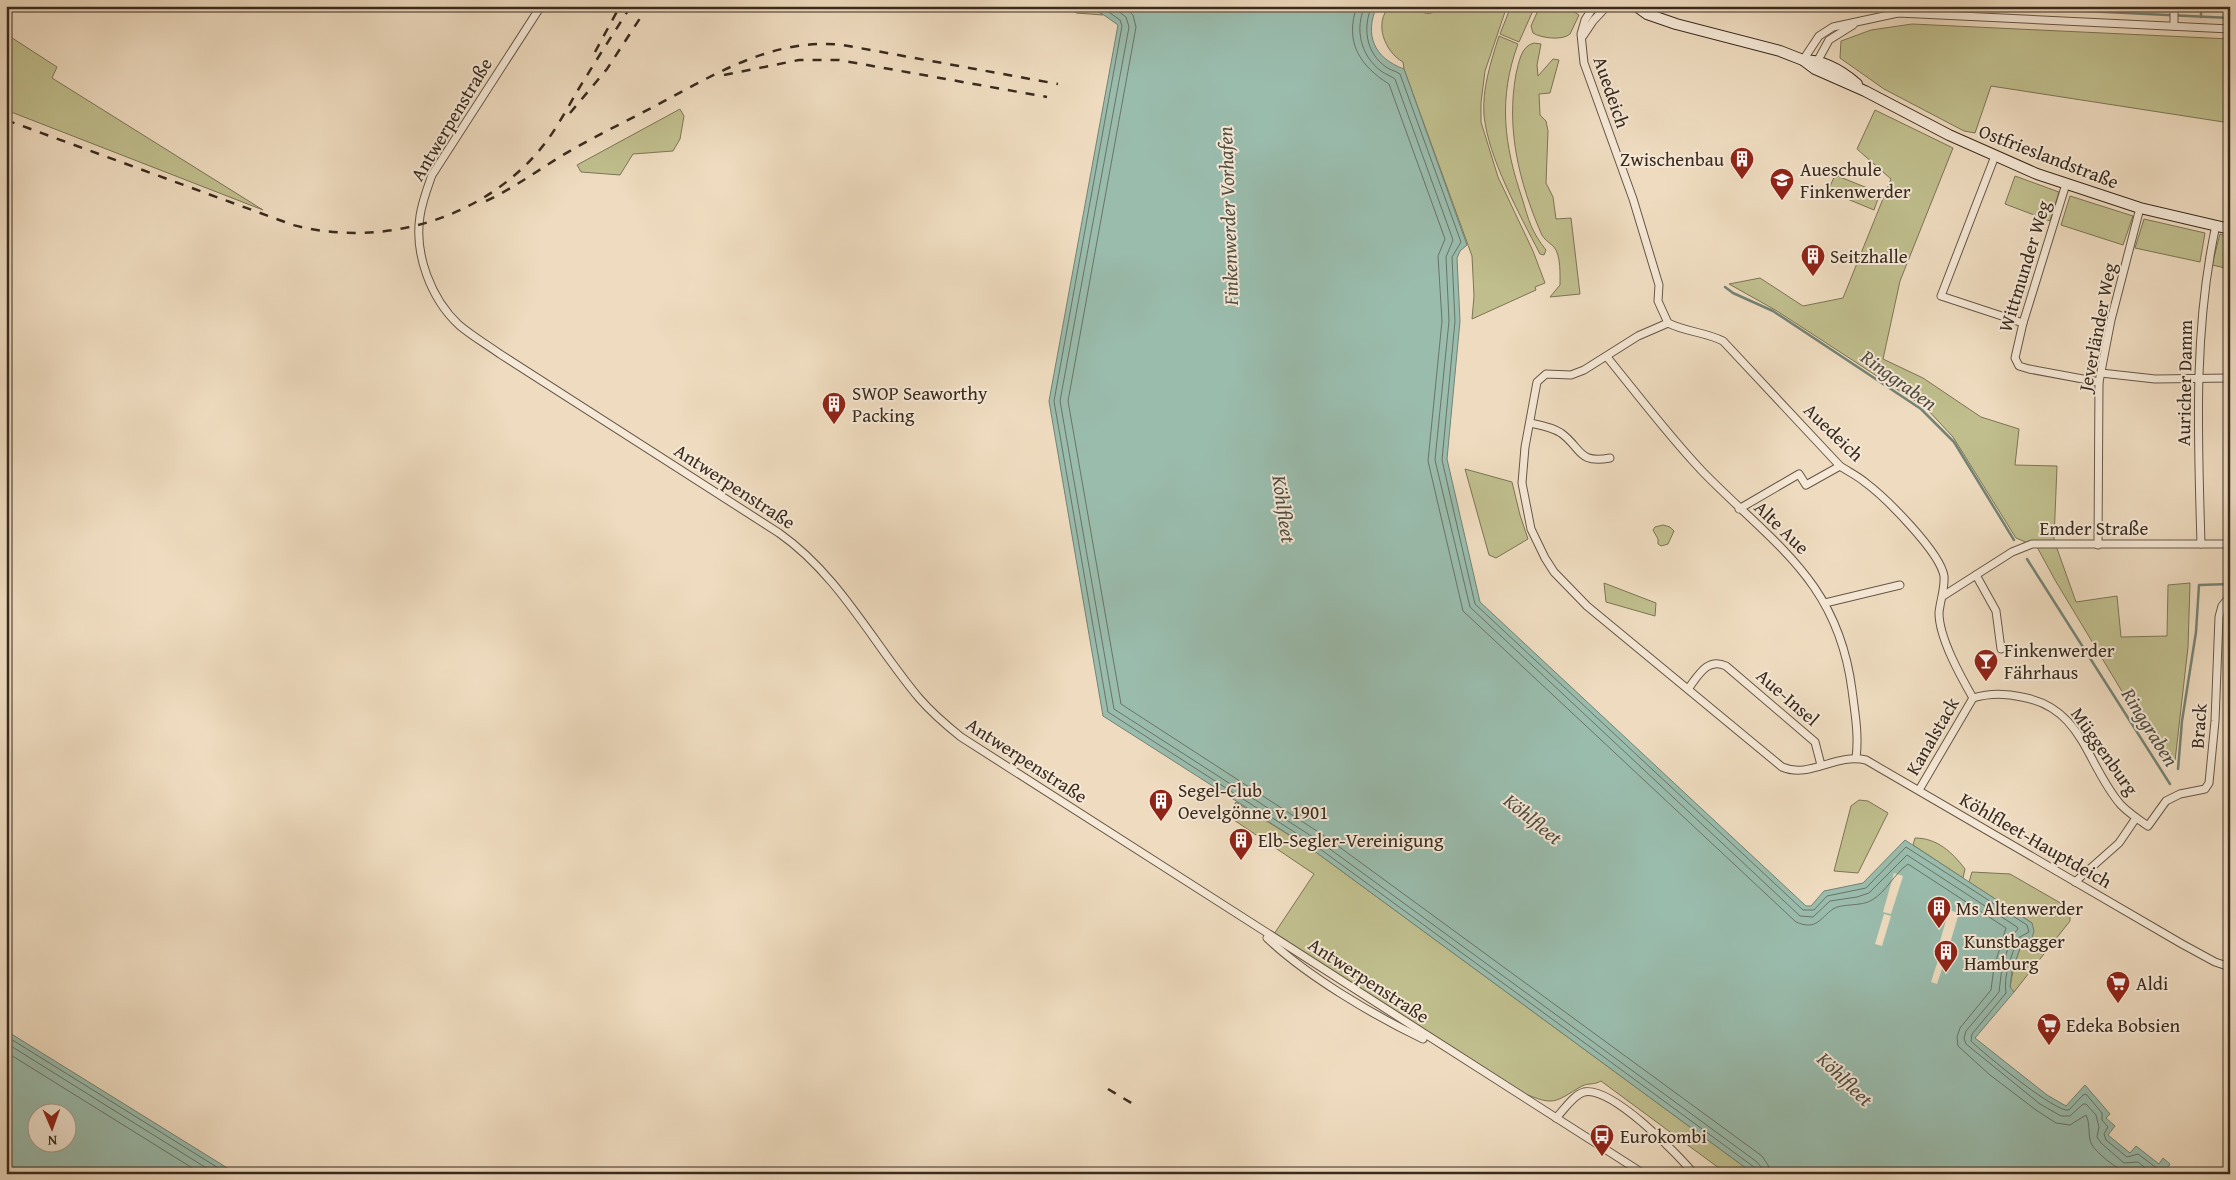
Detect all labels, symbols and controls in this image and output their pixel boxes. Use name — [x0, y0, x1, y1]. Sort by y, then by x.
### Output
street label: Antwerpenstraße — [403, 52, 499, 186]
street label: Auedeich — [1587, 52, 1637, 132]
street label: Ostfrieslandstraße — [1975, 116, 2123, 196]
water label: Finkenwerder Vorhafen — [1210, 126, 1245, 307]
place label: Zwischenbau — [1620, 145, 1725, 173]
building icon: Zwischenbau — [1729, 146, 1755, 180]
place label: Aueschule Finkenwerder — [1800, 155, 1911, 205]
school or university icon: Aueschule Finkenwerder — [1769, 167, 1795, 201]
street label: Wittmunder Weg — [1991, 196, 2057, 335]
place label: Seitzhalle — [1830, 242, 1908, 270]
building icon: Seitzhalle — [1800, 243, 1826, 277]
street label: Jeverländer Weg — [2070, 260, 2123, 396]
street label: Auricher Damm — [2169, 319, 2199, 446]
water label: Ringgraben — [1854, 341, 1943, 417]
place label: SWOP Seaworthy Packing — [852, 379, 988, 429]
building icon: SWOP Seaworthy Packing — [821, 391, 847, 425]
street label: Auedeich — [1798, 396, 1871, 468]
street label: Antwerpenstraße — [669, 436, 801, 536]
water label: Köhlfleet — [1265, 472, 1304, 545]
street label: Alte Aue — [1748, 494, 1816, 561]
street label: Emder Straße — [2040, 514, 2149, 542]
place label: Finkenwerder Fährhaus — [2004, 636, 2115, 686]
bar icon: Finkenwerder Fährhaus — [1973, 648, 1999, 682]
street label: Aue-Insel — [1750, 662, 1826, 732]
water label: Ringgraben — [2114, 681, 2186, 772]
street label: Kanalstack — [1898, 691, 1966, 780]
street label: Müggenburg — [2064, 701, 2146, 801]
street label: Brack — [2182, 702, 2214, 750]
street label: Antwerpenstraße — [961, 710, 1093, 810]
place label: Segel-Club Oevelgönne v. 1901 — [1178, 776, 1328, 826]
water label: Köhlfleet — [1497, 785, 1569, 852]
street label: Köhlfleet-Hauptdeich — [1955, 785, 2118, 895]
building icon: Segel-Club Oevelgönne v. 1901 — [1148, 788, 1174, 822]
place label: Elb-Segler-Vereinigung — [1258, 826, 1444, 854]
building icon: Elb-Segler-Vereinigung — [1228, 827, 1254, 861]
place label: Ms Altenwerder — [1956, 894, 2083, 922]
building icon: Ms Altenwerder — [1926, 895, 1952, 929]
place label: Kunstbagger Hamburg — [1964, 927, 2065, 977]
street label: Antwerpenstraße — [1303, 930, 1435, 1030]
building icon: Kunstbagger Hamburg — [1933, 939, 1959, 973]
place label: Aldi — [2136, 969, 2168, 997]
supermarket icon: Aldi — [2105, 970, 2131, 1004]
place label: Edeka Bobsien — [2066, 1011, 2181, 1039]
supermarket icon: Edeka Bobsien — [2036, 1012, 2062, 1046]
water label: Köhlfleet — [1810, 1044, 1880, 1113]
north arrow — [28, 1102, 78, 1152]
place label: Eurokombi — [1620, 1122, 1707, 1150]
bus stop icon: Eurokombi — [1589, 1123, 1615, 1157]
text: N — [47, 1131, 57, 1151]

